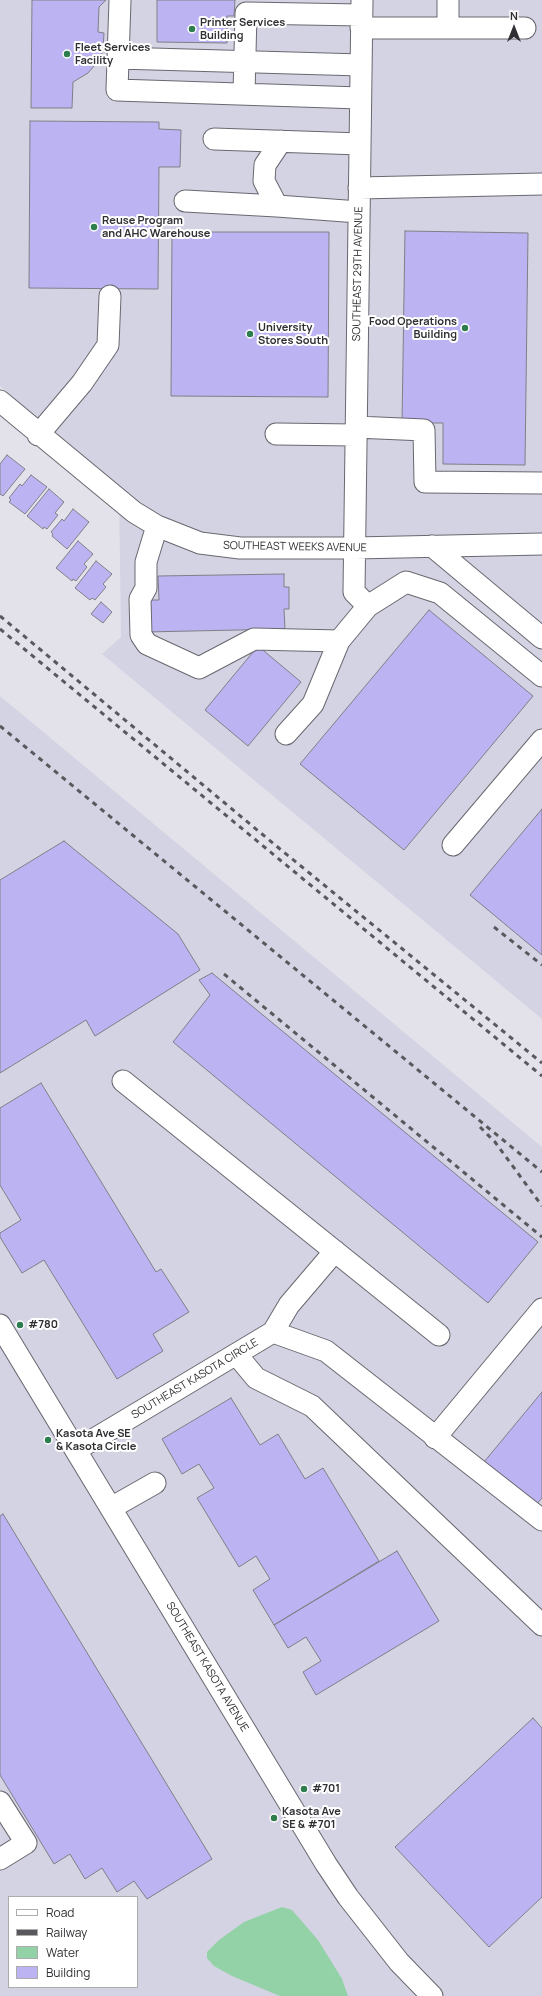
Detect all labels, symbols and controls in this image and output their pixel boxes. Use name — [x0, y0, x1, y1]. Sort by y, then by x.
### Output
north arrow — [494, 8, 534, 48]
text: N — [510, 8, 518, 23]
place label: Printer Services Building — [200, 16, 285, 42]
marker: Printer Services Building — [187, 24, 197, 34]
place label: Fleet Services Facility — [75, 41, 150, 67]
marker: Fleet Services Facility — [62, 49, 72, 59]
street label: SOUTHEAST 29TH AVENUE — [350, 206, 366, 342]
place label: Reuse Program and AHC Warehouse — [102, 214, 210, 240]
marker: Reuse Program and AHC Warehouse — [89, 222, 99, 232]
place label: Food Operations Building — [369, 315, 457, 341]
place label: University Stores South — [258, 321, 328, 347]
marker: Food Operations Building — [460, 323, 470, 333]
marker: University Stores South — [245, 329, 255, 339]
street label: SOUTHEAST WEEKS AVENUE — [223, 539, 367, 555]
place label: #780 — [28, 1318, 58, 1332]
marker: #780 — [15, 1320, 25, 1330]
street label: SOUTHEAST KASOTA CIRCLE — [129, 1336, 261, 1422]
place label: Kasota Ave SE & Kasota Circle — [56, 1427, 136, 1453]
marker: Kasota Ave SE & Kasota Circle — [43, 1435, 53, 1445]
street label: SOUTHEAST KASOTA AVENUE — [163, 1600, 251, 1734]
place label: #701 — [312, 1782, 340, 1796]
marker: #701 — [299, 1784, 309, 1794]
place label: Kasota Ave SE & #701 — [282, 1805, 341, 1831]
marker: Kasota Ave SE & #701 — [269, 1813, 279, 1823]
legend — [8, 1896, 138, 1988]
text: Road — [46, 1904, 74, 1921]
text: Railway — [46, 1924, 87, 1941]
text: Water — [46, 1944, 79, 1961]
text: Building — [46, 1964, 90, 1981]

